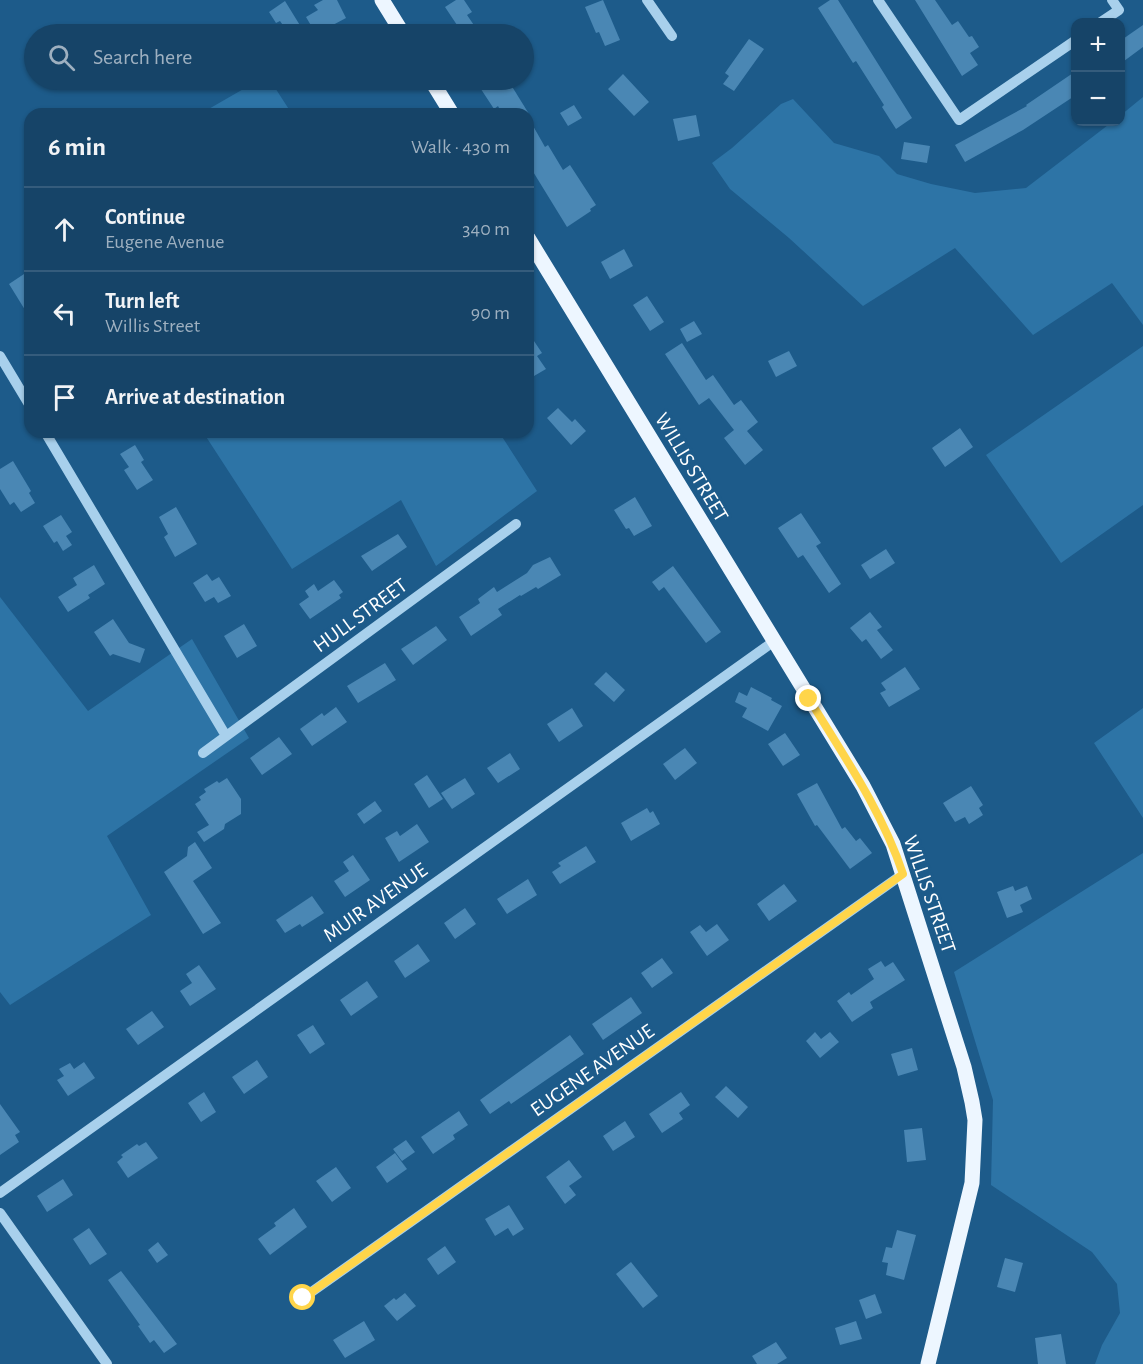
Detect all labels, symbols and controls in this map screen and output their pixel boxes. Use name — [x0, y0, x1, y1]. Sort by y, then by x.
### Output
map controls — [1071, 18, 1125, 126]
button: + — [1071, 18, 1125, 72]
search box — [24, 24, 534, 90]
icon: search — [45, 41, 78, 74]
text: Search here — [93, 46, 192, 68]
button: − — [1071, 72, 1125, 126]
text: 6 min — [48, 134, 106, 160]
text: Walk · 430 m — [411, 137, 510, 157]
text: Continue — [105, 206, 185, 228]
icon: ahead — [48, 213, 81, 246]
text: 340 m — [462, 219, 510, 239]
text: Eugene Avenue — [105, 232, 225, 252]
text: Turn left — [105, 290, 179, 312]
icon: left — [48, 297, 81, 330]
text: 90 m — [471, 303, 510, 323]
text: Willis Street — [105, 316, 200, 336]
icon: arrive — [48, 381, 81, 414]
text: Arrive at destination — [105, 386, 285, 408]
street label: WILLIS STREET — [651, 409, 732, 525]
street label: HULL STREET — [309, 574, 411, 656]
route end — [795, 685, 821, 711]
street label: WILLIS STREET — [900, 833, 959, 956]
street label: MUIR AVENUE — [319, 859, 431, 946]
street label: EUGENE AVENUE — [527, 1020, 658, 1121]
route start — [289, 1284, 315, 1310]

